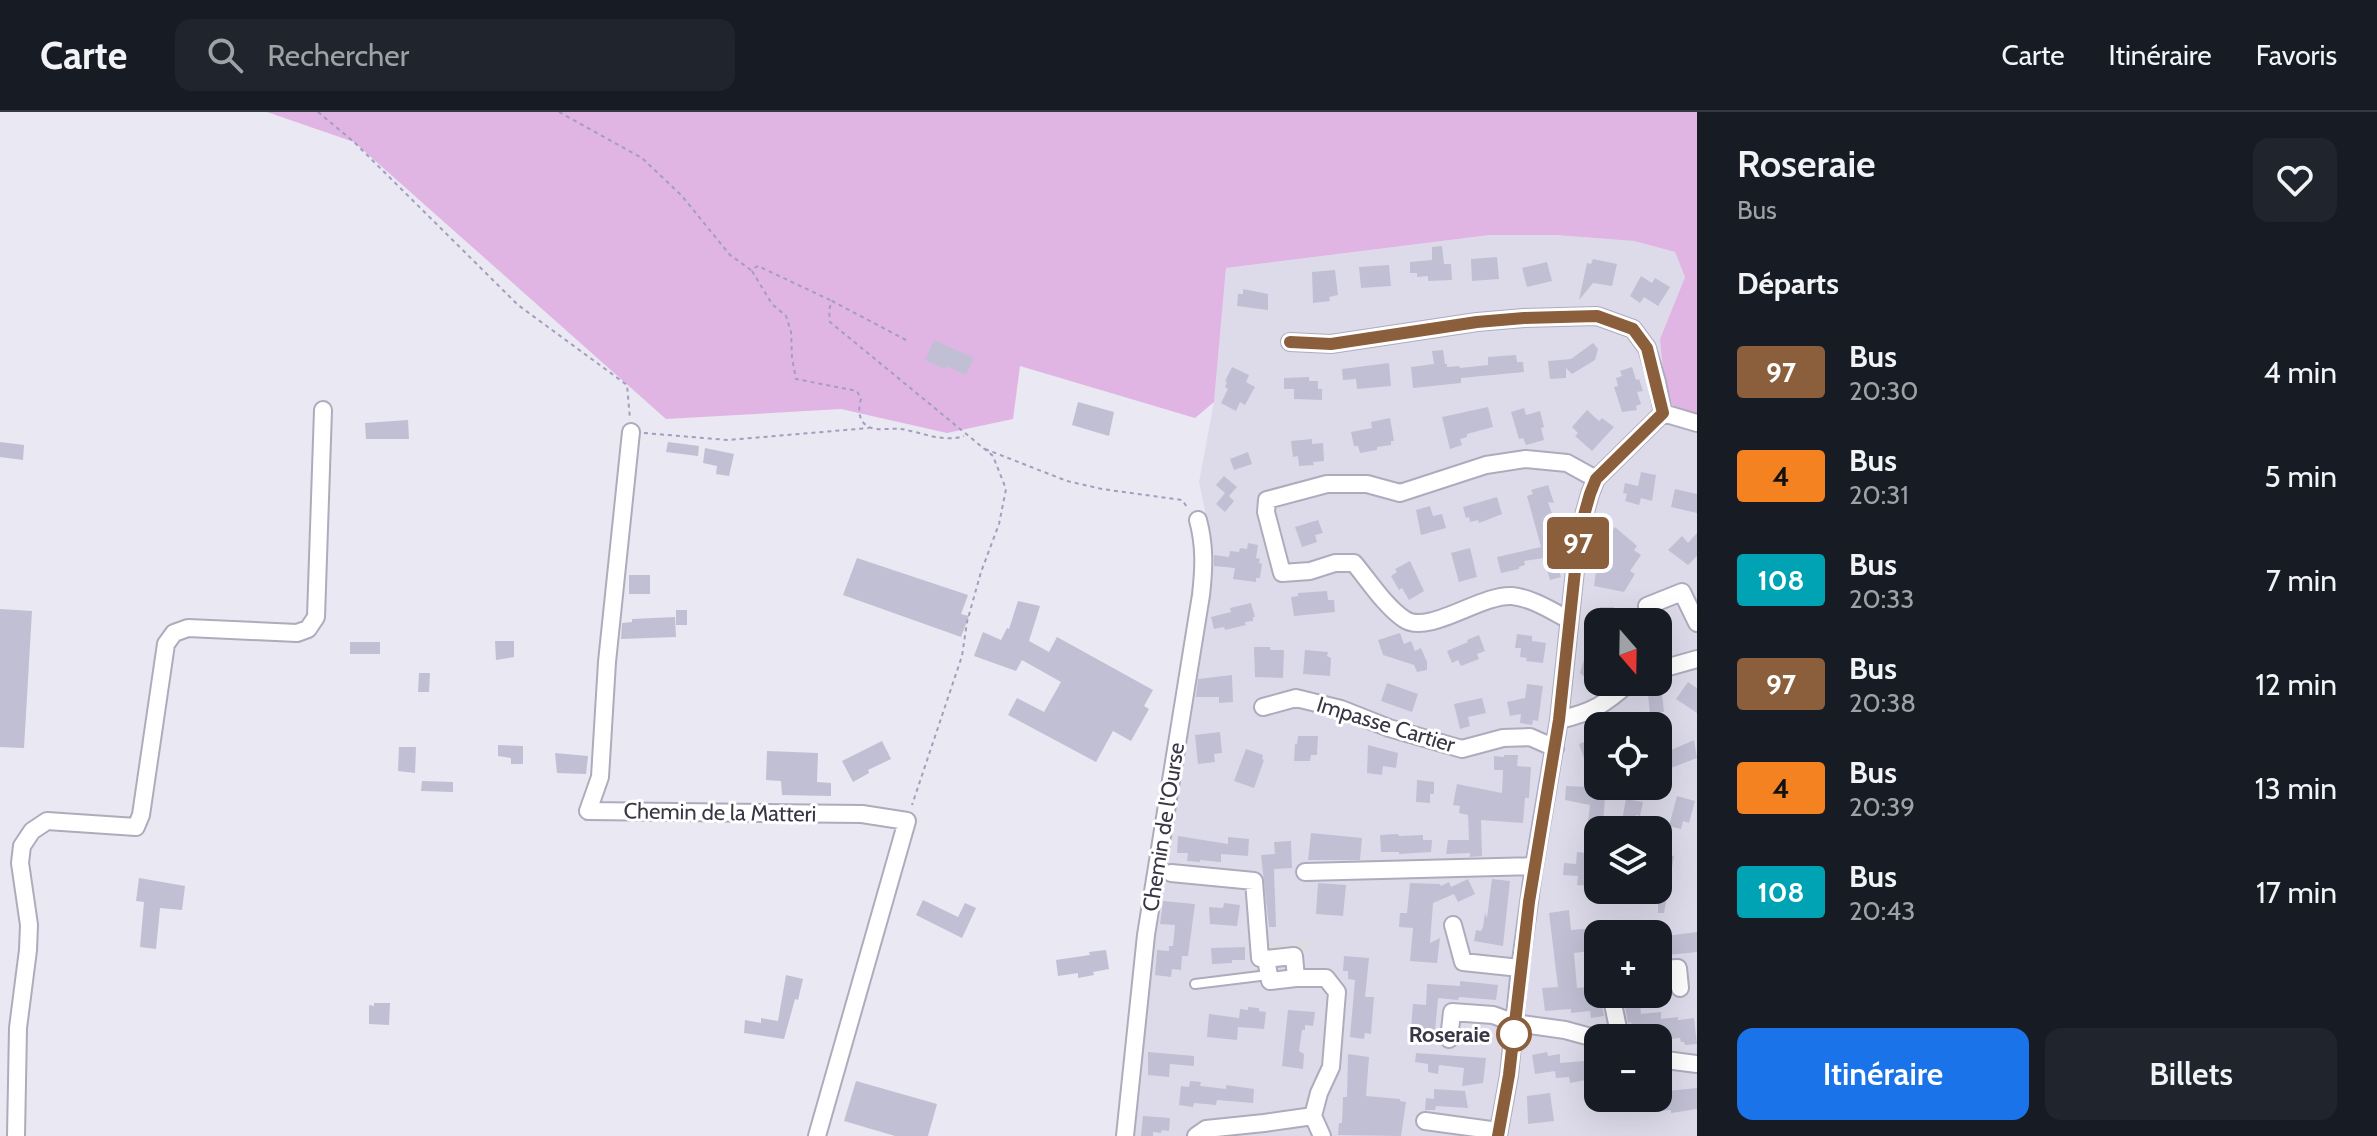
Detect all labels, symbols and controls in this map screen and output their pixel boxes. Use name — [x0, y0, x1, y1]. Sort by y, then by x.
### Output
search box — [175, 19, 735, 91]
text: Carte — [40, 32, 127, 79]
icon: search — [203, 33, 247, 77]
text: Rechercher — [267, 37, 409, 74]
text: Carte — [2001, 38, 2065, 72]
text: Itinéraire — [2109, 38, 2212, 72]
text: Favoris — [2256, 38, 2337, 72]
button: heart — [2253, 138, 2337, 222]
text: Roseraie — [1737, 140, 1876, 187]
text: Bus — [1737, 194, 1777, 226]
text: Départs — [1737, 265, 1839, 302]
text: Bus — [1849, 338, 1897, 375]
text: 4 min — [2263, 354, 2337, 391]
text: 97 — [1766, 355, 1796, 389]
text: 20:30 — [1849, 375, 1918, 407]
text: Bus — [1849, 442, 1897, 479]
text: 5 min — [2265, 458, 2337, 495]
text: 4 — [1772, 459, 1790, 493]
text: 20:31 — [1849, 479, 1909, 511]
line badge: 97 — [1542, 517, 1614, 569]
text: 97 — [1563, 526, 1593, 560]
text: Bus — [1849, 546, 1897, 583]
text: 7 min — [2266, 562, 2337, 599]
text: 108 — [1757, 563, 1805, 597]
text: 20:33 — [1849, 583, 1914, 615]
north arrow — [1584, 608, 1672, 696]
map controls — [1584, 608, 1672, 1112]
text: Bus — [1849, 650, 1897, 687]
text: 12 min — [2255, 666, 2337, 703]
text: 97 — [1766, 667, 1796, 701]
text: 20:38 — [1849, 687, 1916, 719]
street label: Impasse Cartier — [1313, 691, 1458, 758]
button: locate — [1584, 712, 1672, 800]
street label: Chemin de l'Ourse — [1137, 741, 1190, 914]
text: Bus — [1849, 754, 1897, 791]
text: 13 min — [2255, 770, 2337, 807]
text: 4 — [1772, 771, 1790, 805]
text: 20:39 — [1849, 791, 1915, 823]
street label: Chemin de la Matteri — [623, 797, 817, 828]
button: layers — [1584, 816, 1672, 904]
text: Bus — [1849, 858, 1897, 895]
text: 17 min — [2256, 874, 2337, 911]
text: 108 — [1757, 875, 1805, 909]
text: 20:43 — [1849, 895, 1915, 927]
button: + — [1584, 920, 1672, 1008]
marker: Roseraie — [1497, 1017, 1531, 1051]
place label: Roseraie — [1409, 1021, 1490, 1048]
button: − — [1584, 1024, 1672, 1112]
button: Itinéraire — [1737, 1028, 2029, 1120]
button: Billets — [2045, 1028, 2337, 1120]

